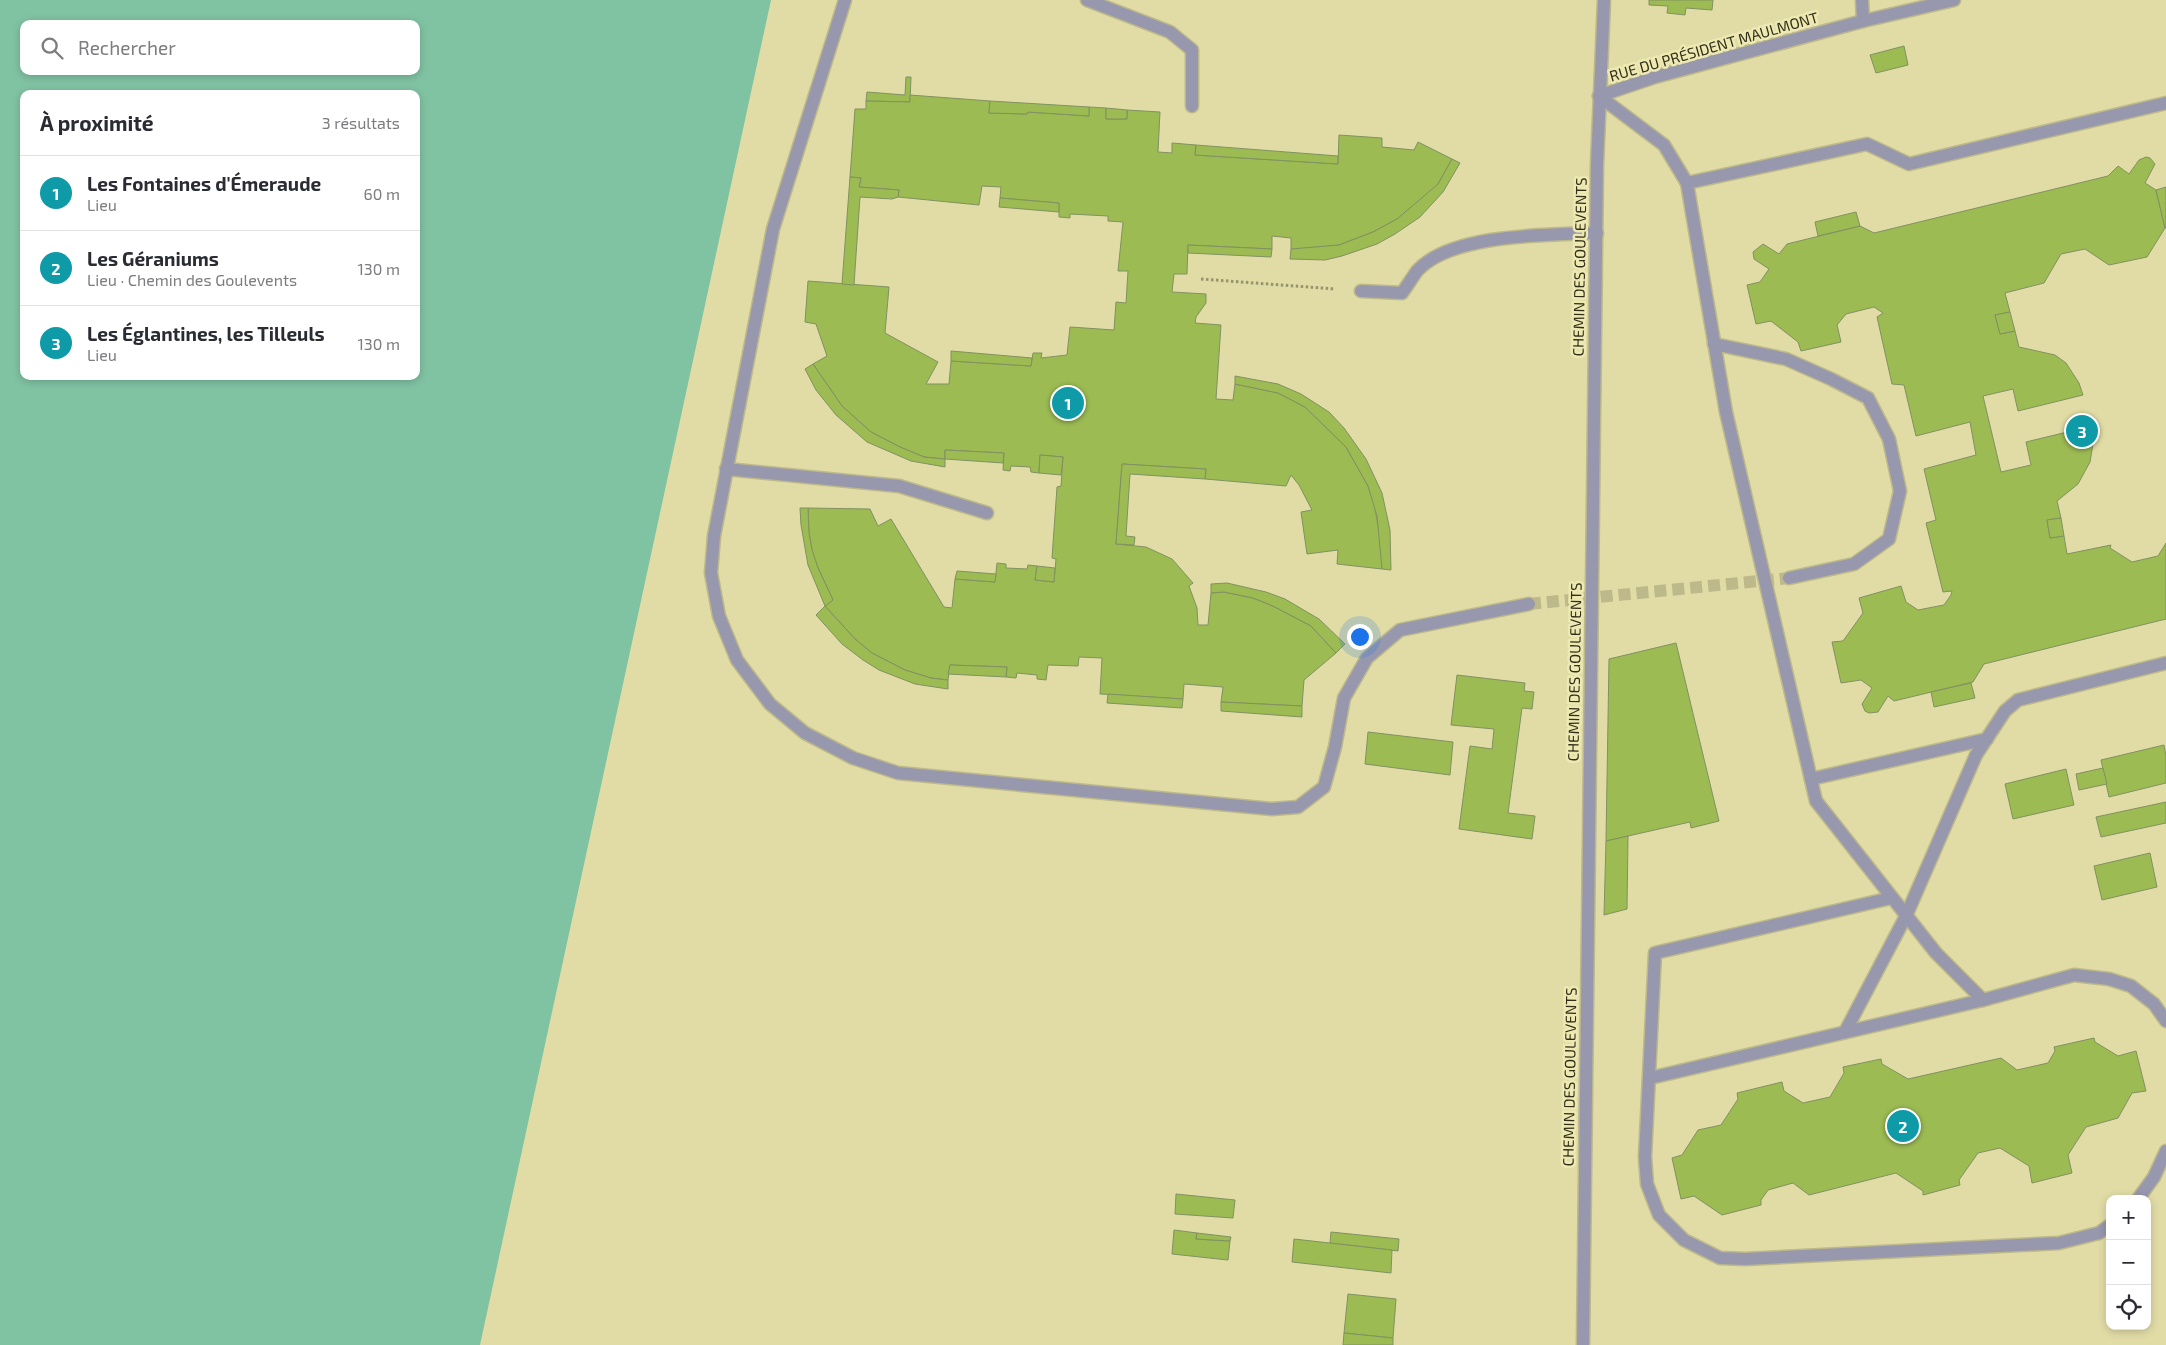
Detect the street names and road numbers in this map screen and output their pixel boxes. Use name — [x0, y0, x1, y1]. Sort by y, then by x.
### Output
street label: RUE DU PRÉSIDENT MAULMONT — [1607, 7, 1820, 85]
street label: CHEMIN DES GOULEVENTS — [1568, 177, 1590, 357]
street label: CHEMIN DES GOULEVENTS — [1563, 582, 1585, 762]
street label: CHEMIN DES GOULEVENTS — [1558, 987, 1580, 1167]

